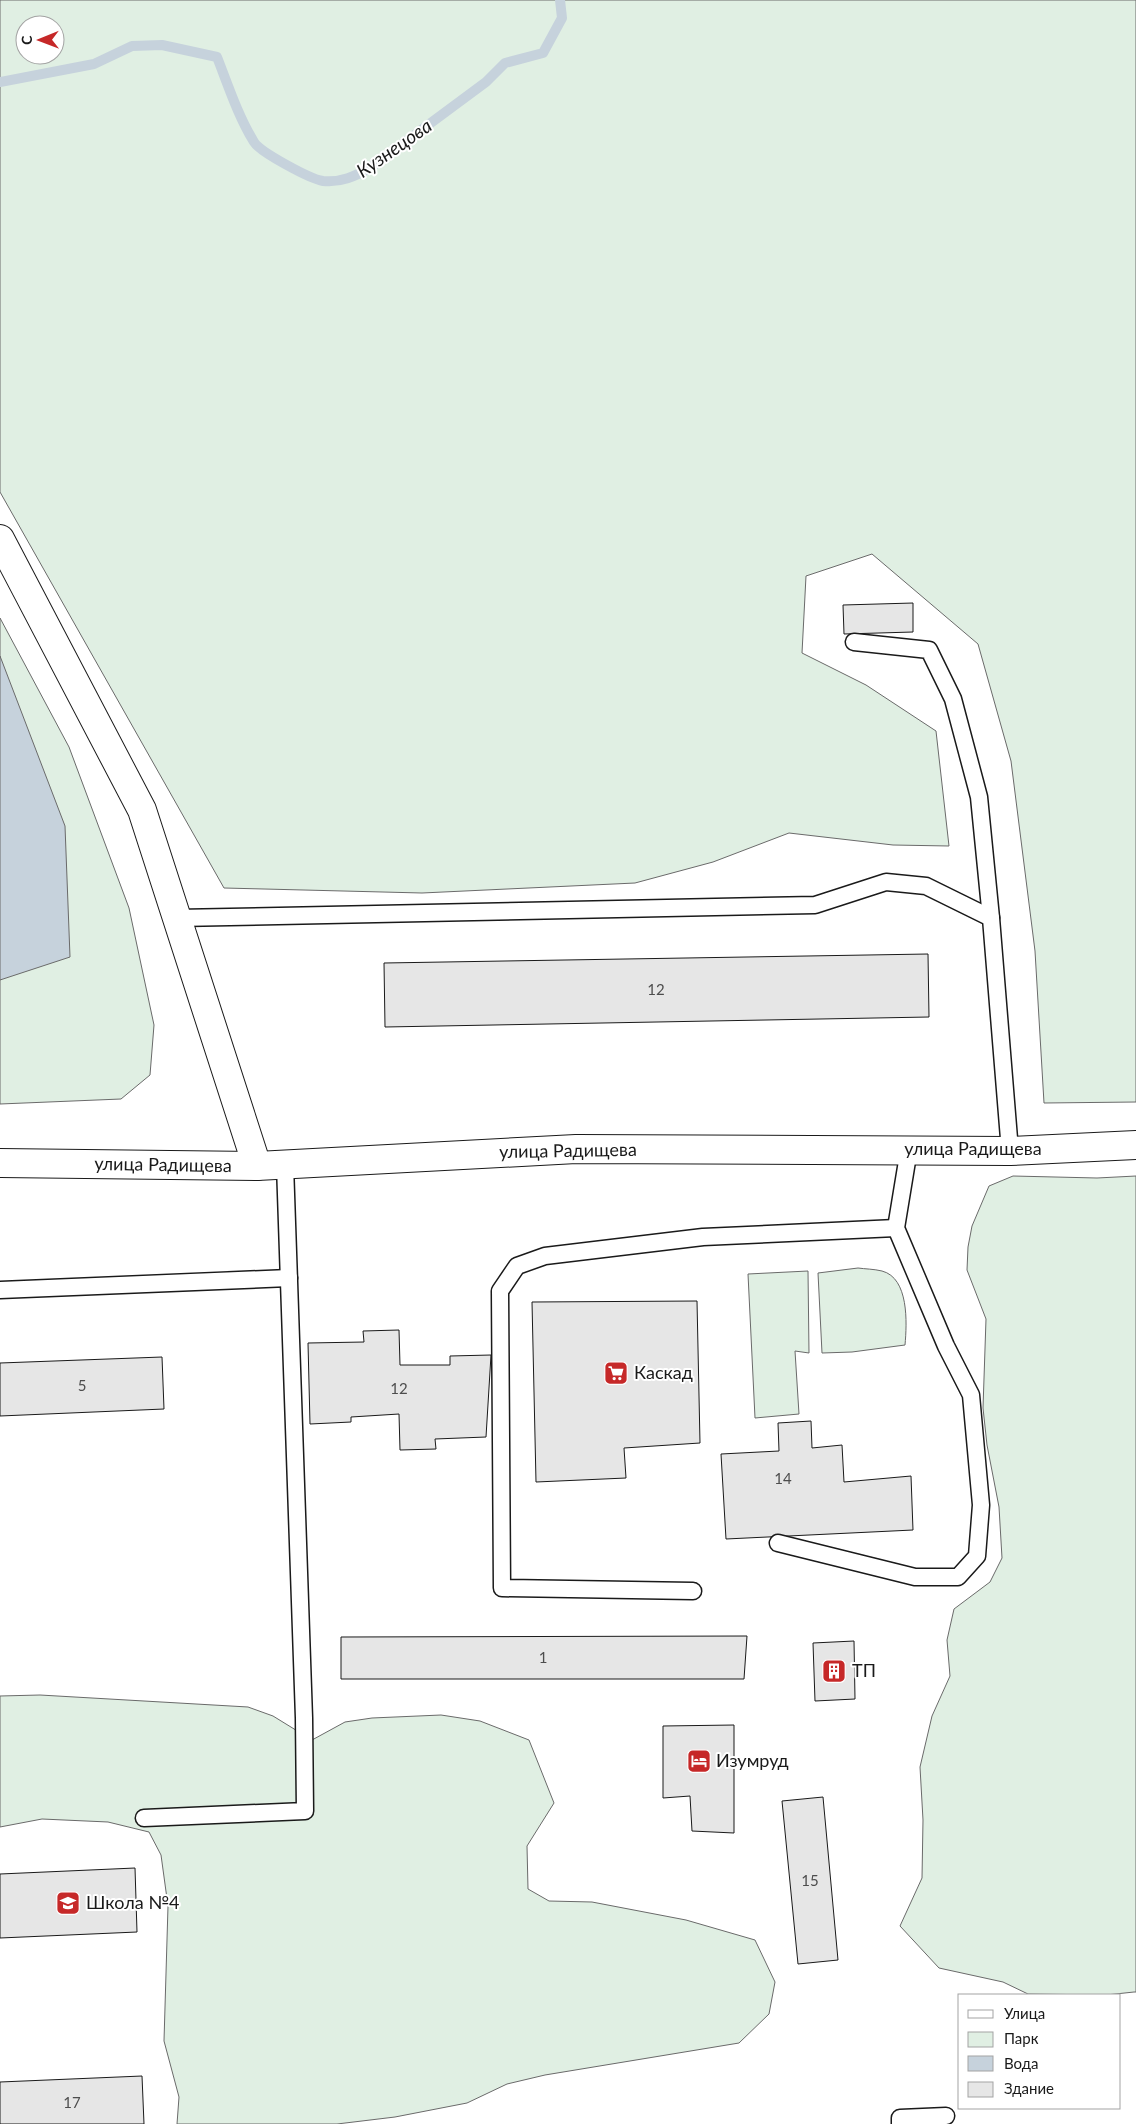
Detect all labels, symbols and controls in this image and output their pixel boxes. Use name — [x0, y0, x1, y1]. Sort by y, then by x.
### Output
north arrow — [15, 15, 65, 65]
text: С — [18, 35, 35, 45]
water label: Кузнецова — [352, 113, 436, 182]
house number: 12 — [647, 980, 665, 998]
street label: улица Радищева — [904, 1137, 1042, 1159]
street label: улица Радищева — [499, 1138, 637, 1162]
street label: улица Радищева — [94, 1152, 232, 1176]
supermarket icon: Каскад — [603, 1360, 629, 1386]
place label: Каскад — [634, 1361, 693, 1383]
house number: 5 — [78, 1376, 86, 1394]
house number: 12 — [390, 1379, 408, 1397]
house number: 14 — [774, 1469, 792, 1487]
house number: 1 — [539, 1648, 547, 1666]
building icon: ТП — [821, 1658, 847, 1684]
place label: ТП — [852, 1659, 876, 1681]
hotel icon: Изумруд — [686, 1748, 712, 1774]
place label: Изумруд — [716, 1749, 789, 1771]
house number: 15 — [801, 1871, 819, 1889]
school or university icon: Школа №4 — [55, 1890, 81, 1916]
place label: Школа №4 — [86, 1891, 180, 1913]
legend — [958, 1994, 1121, 2109]
text: Улица — [1004, 2004, 1045, 2022]
text: Парк — [1004, 2029, 1039, 2047]
text: Вода — [1004, 2054, 1039, 2072]
text: Здание — [1004, 2079, 1054, 2097]
house number: 17 — [63, 2093, 81, 2111]

